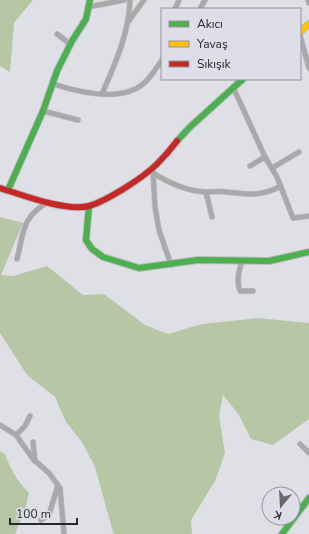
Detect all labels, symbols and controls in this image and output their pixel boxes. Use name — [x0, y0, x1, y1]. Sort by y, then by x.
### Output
legend — [161, 8, 301, 80]
text: Akıcı — [197, 16, 223, 32]
text: Yavaş — [196, 36, 228, 52]
text: Sıkışık — [197, 56, 232, 72]
north arrow — [261, 486, 301, 526]
scale bar — [10, 500, 77, 526]
text: 100 m — [16, 506, 51, 522]
text: K — [272, 507, 284, 523]

